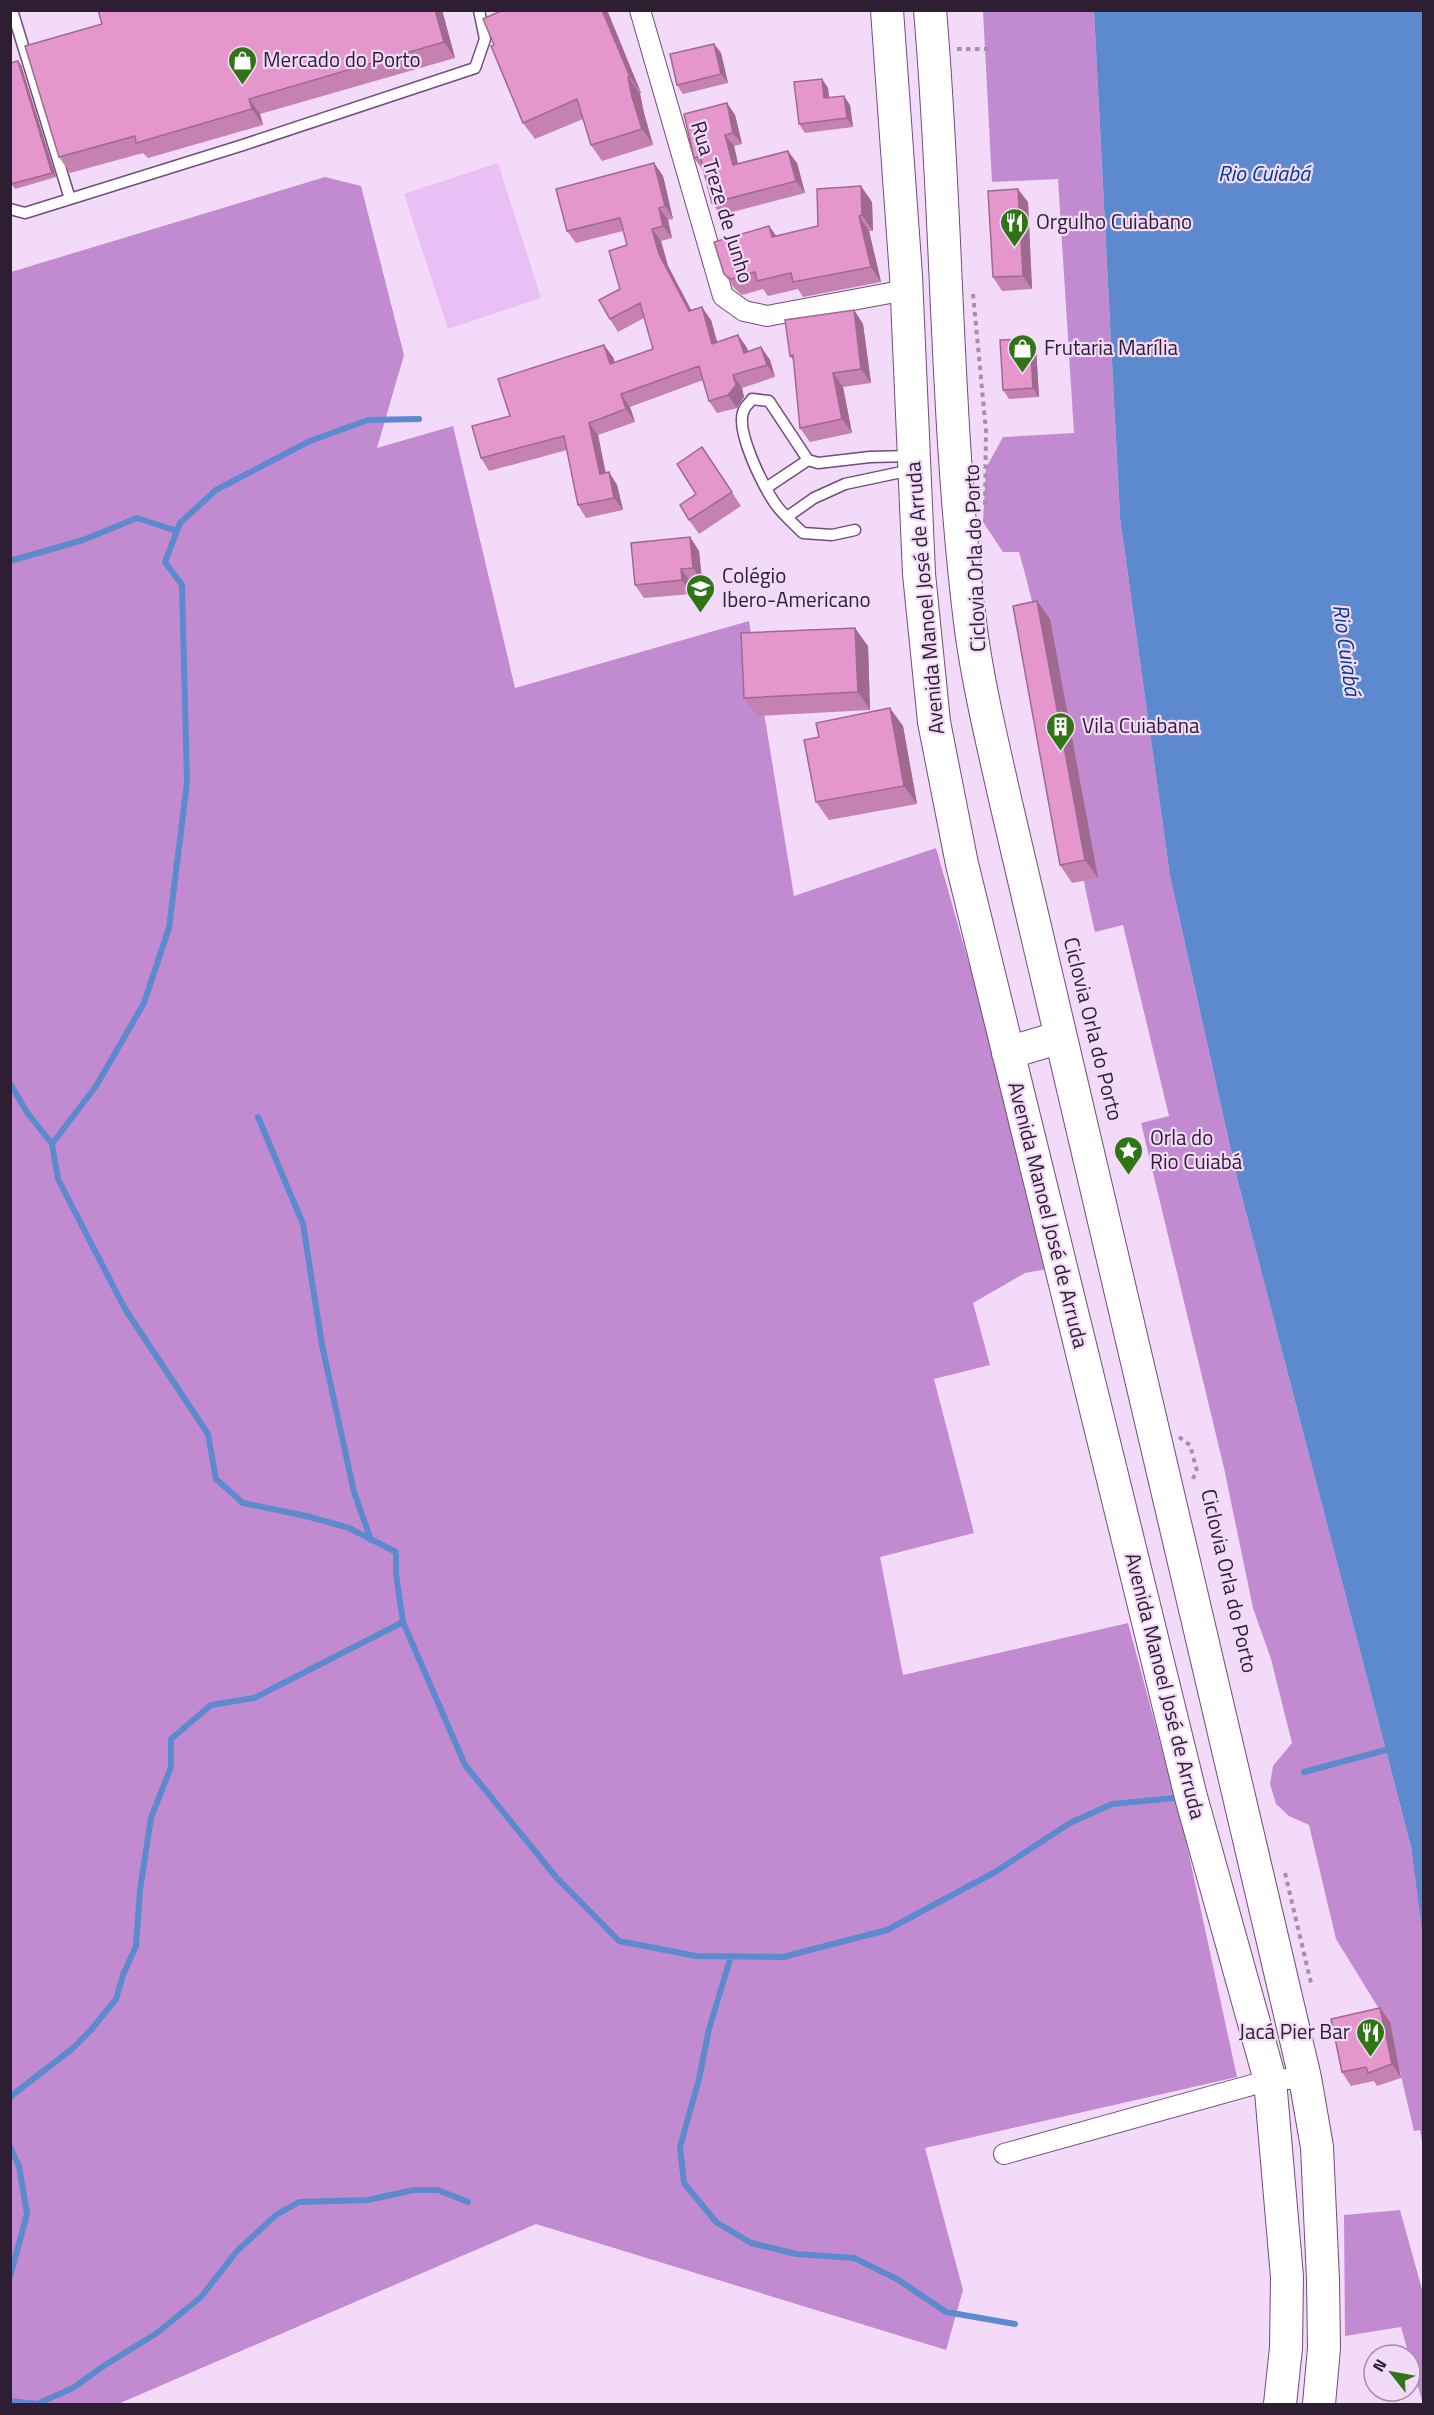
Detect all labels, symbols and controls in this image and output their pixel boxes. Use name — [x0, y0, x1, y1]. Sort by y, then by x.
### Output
place label: Mercado do Porto — [263, 43, 421, 75]
shop icon: Mercado do Porto — [226, 44, 258, 86]
street label: Rua Treze de Junho — [683, 117, 763, 287]
water label: Rio Cuiabá — [1218, 156, 1312, 190]
place label: Orgulho Cuiabano — [1036, 205, 1192, 237]
restaurant icon: Orgulho Cuiabano — [999, 206, 1031, 248]
place label: Frutaria Marília — [1044, 331, 1179, 363]
shop icon: Frutaria Marília — [1007, 332, 1039, 374]
street label: Avenida Manoel José de Arruda — [896, 460, 952, 736]
street label: Ciclovia Orla do Porto — [955, 464, 993, 652]
place label: Colégio Ibero-Americano — [722, 559, 871, 615]
school or university icon: Colégio Ibero-Americano — [685, 572, 717, 614]
water label: Rio Cuiabá — [1324, 602, 1371, 700]
place label: Vila Cuiabana — [1082, 709, 1200, 741]
building icon: Vila Cuiabana — [1045, 710, 1077, 752]
street label: Ciclovia Orla do Porto — [1056, 934, 1132, 1124]
street label: Avenida Manoel José de Arruda — [1000, 1078, 1098, 1352]
place label: Orla do Rio Cuiabá — [1150, 1121, 1243, 1177]
place icon: Orla do Rio Cuiabá — [1113, 1134, 1145, 1176]
street label: Ciclovia Orla do Porto — [1193, 1486, 1267, 1676]
street label: Avenida Manoel José de Arruda — [1117, 1549, 1215, 1823]
place label: Jacá Pier Bar — [1239, 2015, 1350, 2047]
restaurant icon: Jacá Pier Bar — [1355, 2016, 1387, 2058]
north arrow — [1362, 2343, 1422, 2403]
text: N — [1366, 2354, 1392, 2376]

